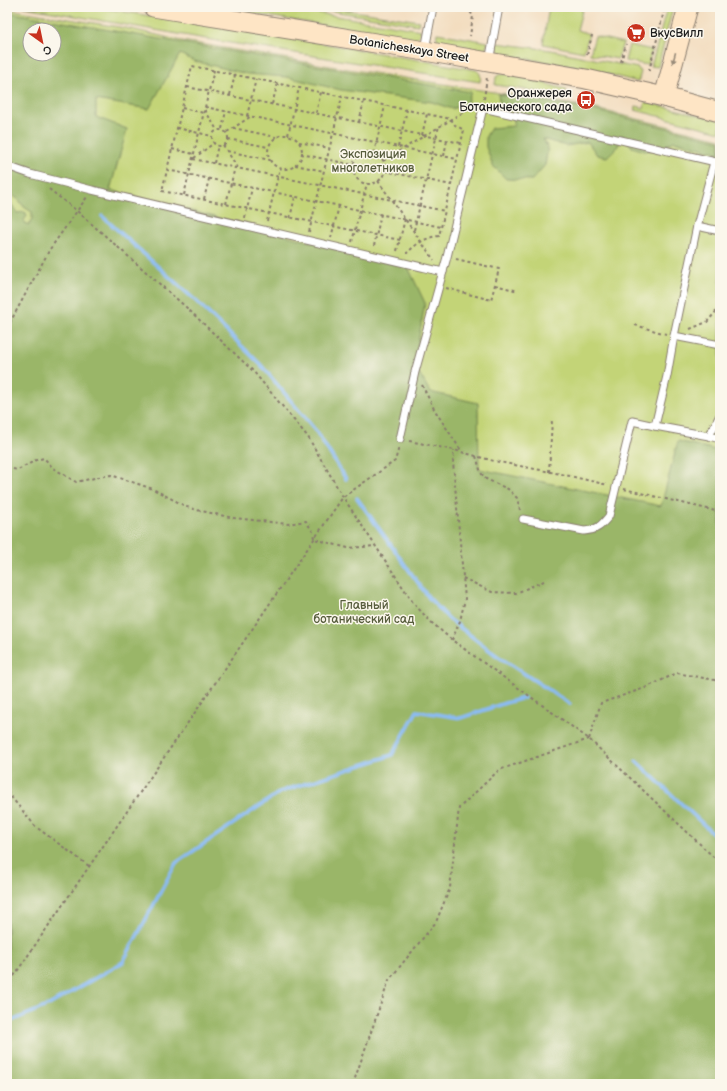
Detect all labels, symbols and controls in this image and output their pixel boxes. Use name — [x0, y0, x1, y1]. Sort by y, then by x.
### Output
north arrow — [22, 22, 62, 62]
supermarket icon: ВкусВилл — [625, 22, 647, 44]
place label: ВкусВилл — [650, 26, 704, 41]
street label: Botanicheskaya Street — [348, 32, 470, 66]
text: С — [40, 42, 54, 58]
one-way arrow — [671, 52, 677, 64]
place label: Оранжерея Ботанического сада — [459, 86, 572, 115]
bus stop icon: Оранжерея Ботанического сада — [575, 89, 597, 111]
park label: Экспозиция многолетников — [332, 147, 415, 176]
park label: Главный ботанический сад — [314, 598, 415, 627]

